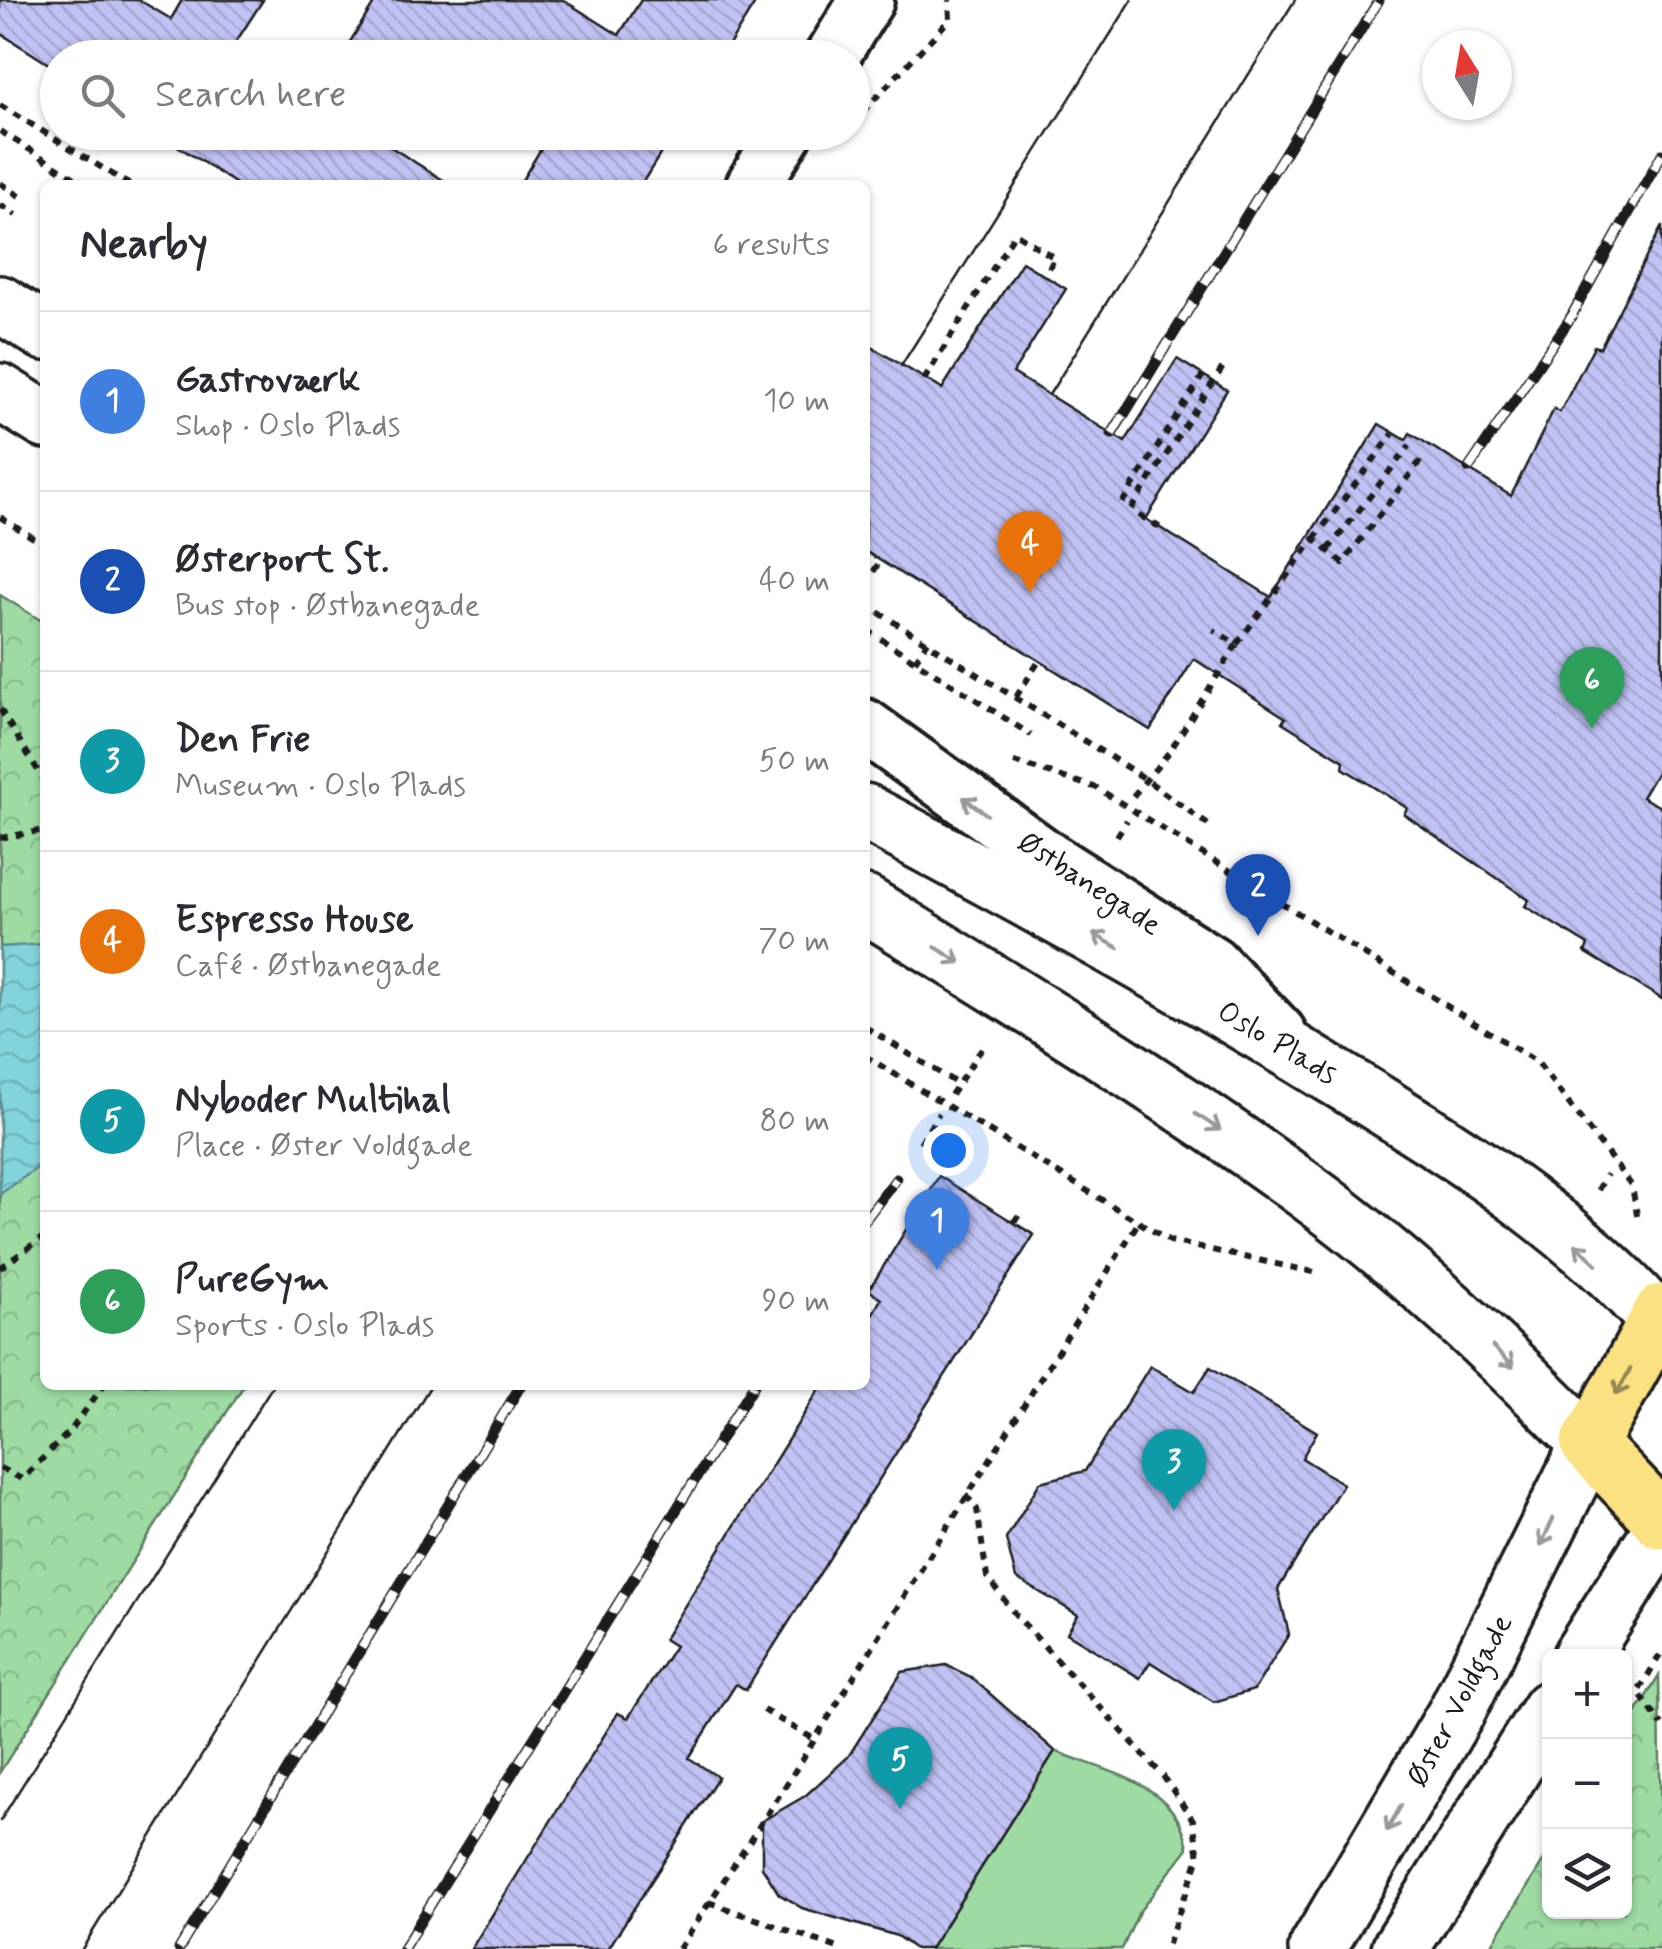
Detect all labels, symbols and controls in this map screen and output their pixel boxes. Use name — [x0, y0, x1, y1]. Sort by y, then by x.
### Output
north arrow — [1422, 30, 1512, 120]
search box — [40, 40, 870, 150]
icon: search — [75, 68, 130, 123]
text: Search here — [155, 71, 346, 120]
text: Nearby — [80, 218, 208, 273]
text: 6 results — [712, 224, 830, 266]
text: Gastroværk — [175, 356, 360, 405]
text: 1 — [105, 380, 120, 422]
text: 10 m — [763, 380, 830, 422]
text: Shop · Oslo Plads — [175, 405, 400, 447]
pin: 4 — [998, 510, 1062, 593]
text: Østerport St. — [175, 536, 389, 585]
text: 2 — [105, 560, 120, 602]
text: 40 m — [759, 560, 830, 602]
text: Bus stop · Østbanegade — [175, 585, 480, 627]
pin: 6 — [1560, 646, 1624, 729]
text: Den Frie — [175, 716, 311, 765]
text: 3 — [105, 740, 120, 782]
text: 50 m — [758, 740, 830, 782]
text: Museum · Oslo Plads — [175, 765, 466, 807]
one-way arrow — [962, 795, 989, 816]
street label: Østbanegade — [1009, 823, 1168, 947]
pin: 2 — [1226, 854, 1290, 936]
text: Espresso House — [175, 896, 414, 945]
text: 4 — [103, 920, 122, 962]
text: 70 m — [758, 920, 830, 962]
one-way arrow — [1092, 931, 1121, 951]
text: Café · Østbanegade — [175, 945, 442, 987]
one-way arrow — [933, 945, 962, 966]
street label: Oslo Plads — [1210, 992, 1344, 1094]
text: Nyboder Multihal — [175, 1076, 450, 1125]
text: 5 — [103, 1100, 122, 1142]
text: 80 m — [760, 1100, 830, 1142]
one-way arrow — [1193, 1111, 1221, 1132]
text: Place · Øster Voldgade — [175, 1125, 473, 1167]
your location — [923, 1125, 974, 1176]
pin: 1 — [904, 1188, 970, 1270]
one-way arrow — [1574, 1242, 1598, 1266]
text: PureGym — [175, 1256, 329, 1305]
text: 6 — [104, 1280, 121, 1322]
text: 90 m — [762, 1280, 830, 1322]
text: Sports · Oslo Plads — [175, 1305, 434, 1347]
one-way arrow — [1491, 1345, 1515, 1369]
one-way arrow — [1612, 1367, 1632, 1396]
pin: 3 — [1142, 1428, 1206, 1511]
one-way arrow — [1536, 1516, 1555, 1546]
street label: Øster Voldgade — [1399, 1608, 1525, 1795]
map controls — [1542, 1649, 1632, 1919]
button: + — [1542, 1649, 1632, 1739]
pin: 5 — [868, 1726, 932, 1809]
button: − — [1542, 1739, 1632, 1829]
one-way arrow — [1384, 1803, 1404, 1832]
button: layers — [1542, 1829, 1632, 1919]

